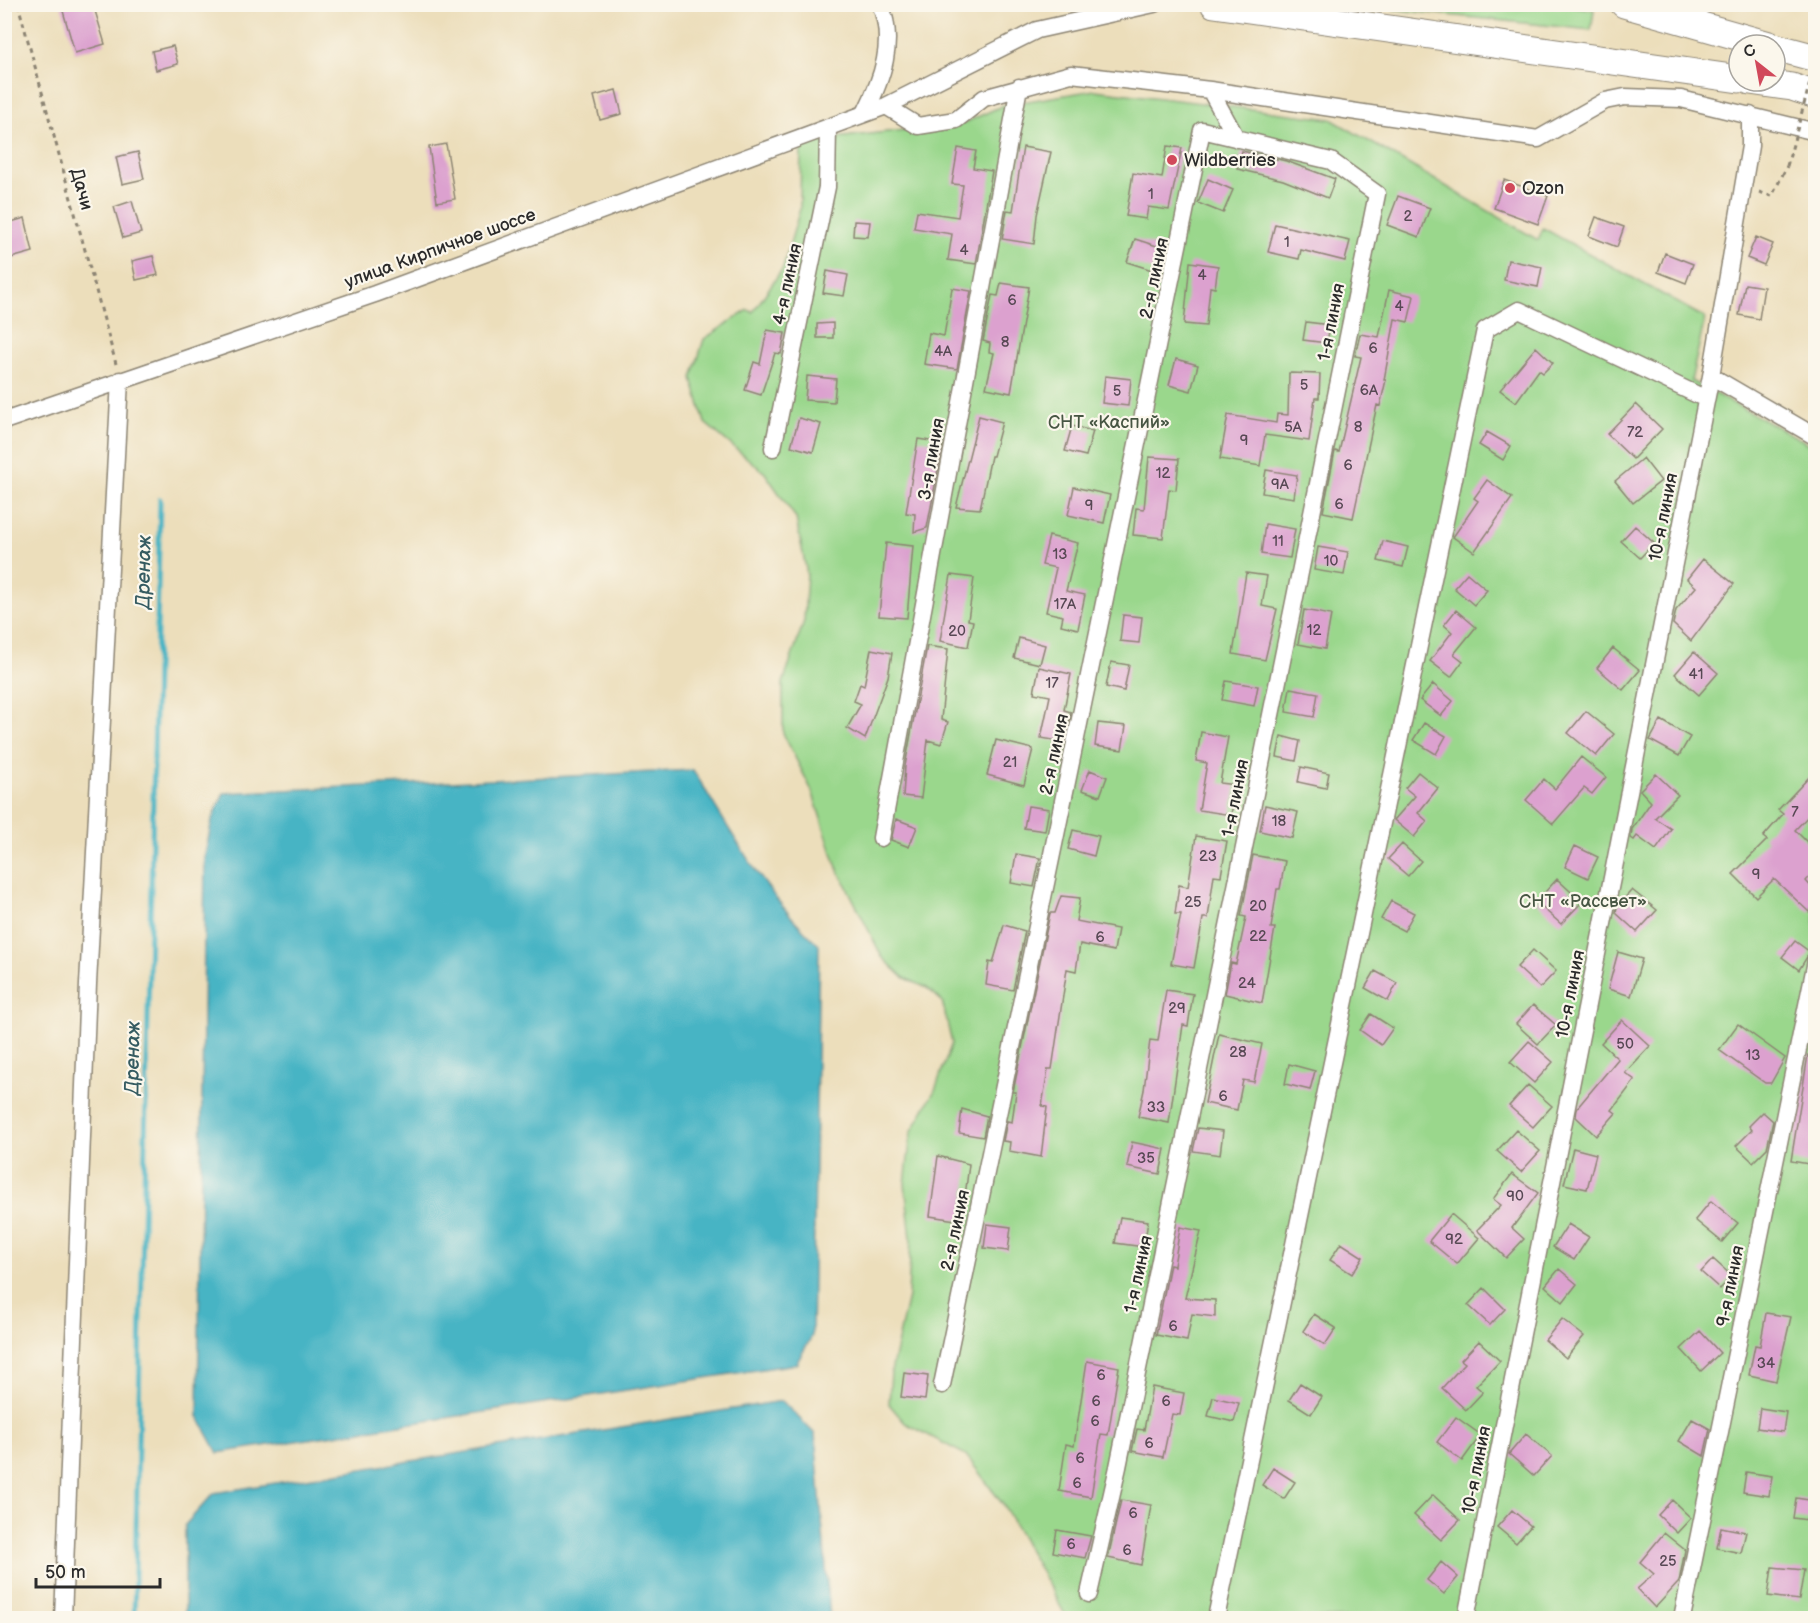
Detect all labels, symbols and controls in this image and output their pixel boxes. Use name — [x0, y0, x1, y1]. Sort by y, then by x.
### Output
north arrow — [1727, 33, 1787, 93]
text: С — [1740, 40, 1760, 62]
place label: Wildberries — [1184, 150, 1276, 171]
marker: Wildberries — [1165, 153, 1179, 167]
street label: Дачи — [66, 166, 97, 212]
place label: Ozon — [1522, 178, 1564, 199]
marker: Ozon — [1503, 181, 1517, 195]
house number: 1 — [1148, 185, 1154, 204]
street label: улица Кирпичное шоссе — [342, 204, 539, 293]
house number: 2 — [1404, 207, 1413, 226]
house number: 1 — [1284, 233, 1290, 252]
street label: 2-я линия — [1136, 236, 1173, 321]
street label: 4-я линия — [769, 241, 806, 327]
house number: 4 — [959, 241, 969, 260]
house number: 4 — [1197, 266, 1207, 285]
street label: 1-я линия — [1314, 281, 1349, 363]
house number: 6 — [1007, 291, 1017, 310]
house number: 4 — [1394, 297, 1404, 316]
house number: 8 — [1001, 333, 1010, 352]
house number: 6 — [1368, 339, 1378, 358]
house number: 4А — [934, 342, 953, 361]
house number: 5 — [1300, 376, 1308, 395]
house number: 6А — [1360, 381, 1379, 400]
house number: 5 — [1113, 382, 1121, 401]
park label: СНТ «Каспий» — [1048, 412, 1170, 433]
street label: 3-я линия — [914, 416, 949, 502]
house number: 5А — [1284, 418, 1303, 437]
house number: 8 — [1354, 418, 1363, 437]
house number: 72 — [1627, 423, 1643, 442]
house number: 9 — [1240, 431, 1248, 450]
house number: 6 — [1343, 456, 1353, 475]
house number: 12 — [1156, 464, 1170, 483]
street label: 10-я линия — [1645, 471, 1682, 563]
house number: 9А — [1271, 475, 1290, 494]
house number: 6 — [1334, 495, 1344, 514]
house number: 9 — [1085, 496, 1093, 515]
house number: 11 — [1272, 532, 1284, 551]
water label: Дренаж — [131, 534, 157, 611]
house number: 13 — [1052, 545, 1068, 564]
house number: 10 — [1324, 552, 1338, 571]
house number: 17А — [1054, 595, 1077, 614]
house number: 12 — [1307, 621, 1321, 640]
house number: 20 — [948, 622, 966, 641]
house number: 41 — [1689, 665, 1703, 684]
house number: 17 — [1045, 674, 1059, 693]
street label: 2-я линия — [1036, 712, 1073, 797]
house number: 21 — [1003, 753, 1017, 772]
street label: 1-я линия — [1218, 757, 1253, 839]
house number: 7 — [1791, 803, 1799, 822]
house number: 18 — [1272, 812, 1287, 831]
house number: 23 — [1199, 847, 1217, 866]
house number: 9 — [1752, 865, 1760, 884]
park label: СНТ «Рассвет» — [1519, 891, 1647, 912]
house number: 25 — [1184, 893, 1202, 912]
house number: 20 — [1249, 897, 1267, 916]
house number: 22 — [1249, 927, 1267, 946]
house number: 6 — [1095, 928, 1105, 947]
street label: 10-я линия — [1552, 948, 1589, 1040]
house number: 24 — [1238, 974, 1256, 993]
house number: 29 — [1168, 999, 1186, 1018]
water label: Дренаж — [120, 1020, 146, 1097]
house number: 50 — [1616, 1035, 1634, 1054]
house number: 28 — [1229, 1043, 1247, 1062]
house number: 13 — [1745, 1046, 1761, 1065]
house number: 6 — [1218, 1087, 1228, 1106]
house number: 33 — [1147, 1098, 1165, 1117]
house number: 35 — [1137, 1149, 1155, 1168]
house number: 90 — [1506, 1187, 1524, 1206]
street label: 2-я линия — [937, 1188, 974, 1273]
house number: 92 — [1445, 1230, 1463, 1249]
street label: 1-я линия — [1120, 1233, 1157, 1315]
street label: 9-я линия — [1712, 1244, 1749, 1329]
house number: 6 — [1168, 1317, 1178, 1336]
house number: 34 — [1757, 1354, 1775, 1373]
house number: 6 — [1096, 1366, 1106, 1385]
house number: 6 — [1091, 1392, 1101, 1411]
house number: 6 — [1161, 1392, 1171, 1411]
house number: 6 — [1090, 1412, 1100, 1431]
street label: 10-я линия — [1458, 1424, 1495, 1516]
house number: 6 — [1144, 1434, 1154, 1453]
house number: 6 — [1075, 1449, 1085, 1468]
house number: 6 — [1072, 1474, 1082, 1493]
house number: 6 — [1128, 1504, 1138, 1523]
house number: 6 — [1066, 1535, 1076, 1554]
house number: 6 — [1122, 1541, 1132, 1560]
scale bar — [36, 1551, 160, 1589]
house number: 25 — [1659, 1552, 1677, 1571]
text: 50 m — [45, 1562, 86, 1583]

